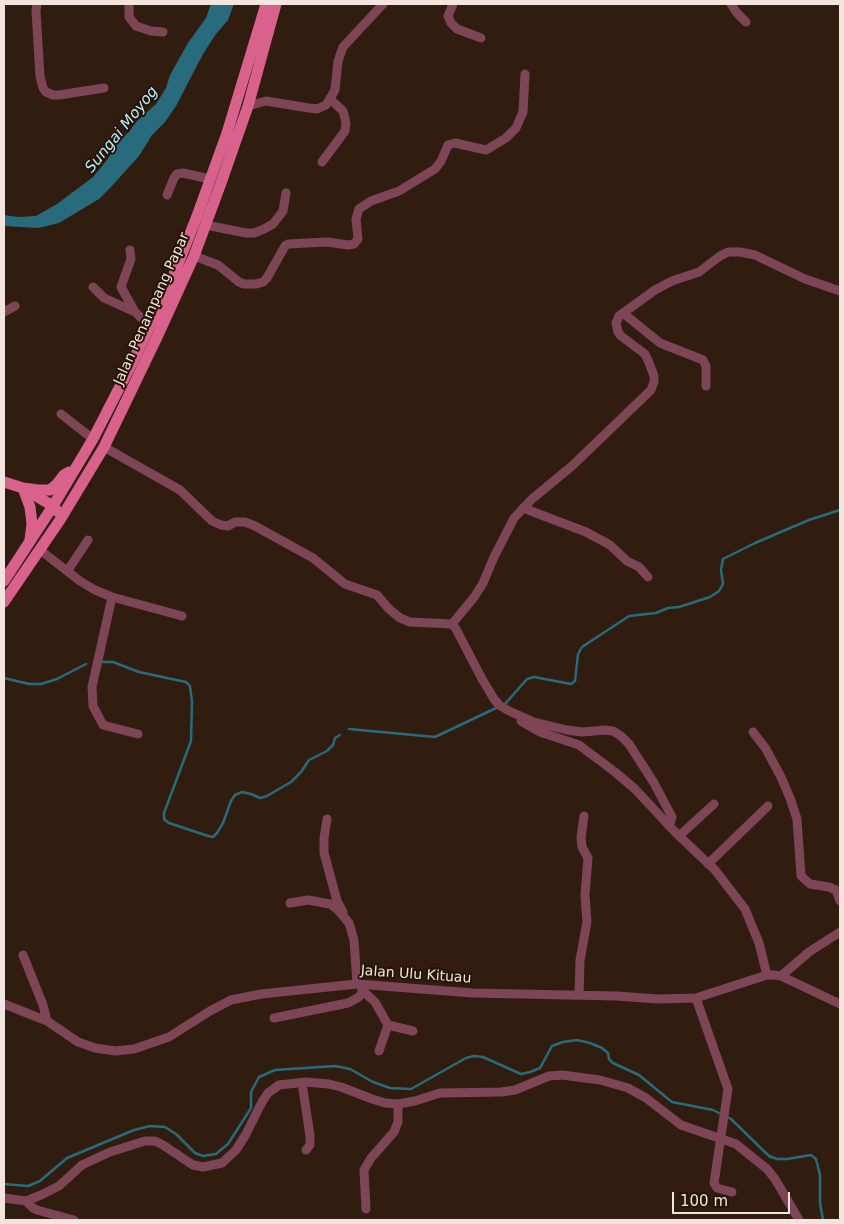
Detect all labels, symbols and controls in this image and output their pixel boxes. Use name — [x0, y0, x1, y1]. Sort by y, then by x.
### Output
water label: Sungai Moyog — [82, 83, 162, 177]
street label: Jalan Penampang Papar — [111, 230, 193, 388]
street label: Jalan Ulu Kituau — [360, 963, 472, 987]
scale bar — [674, 1182, 792, 1214]
text: 100 m — [680, 1192, 728, 1210]

